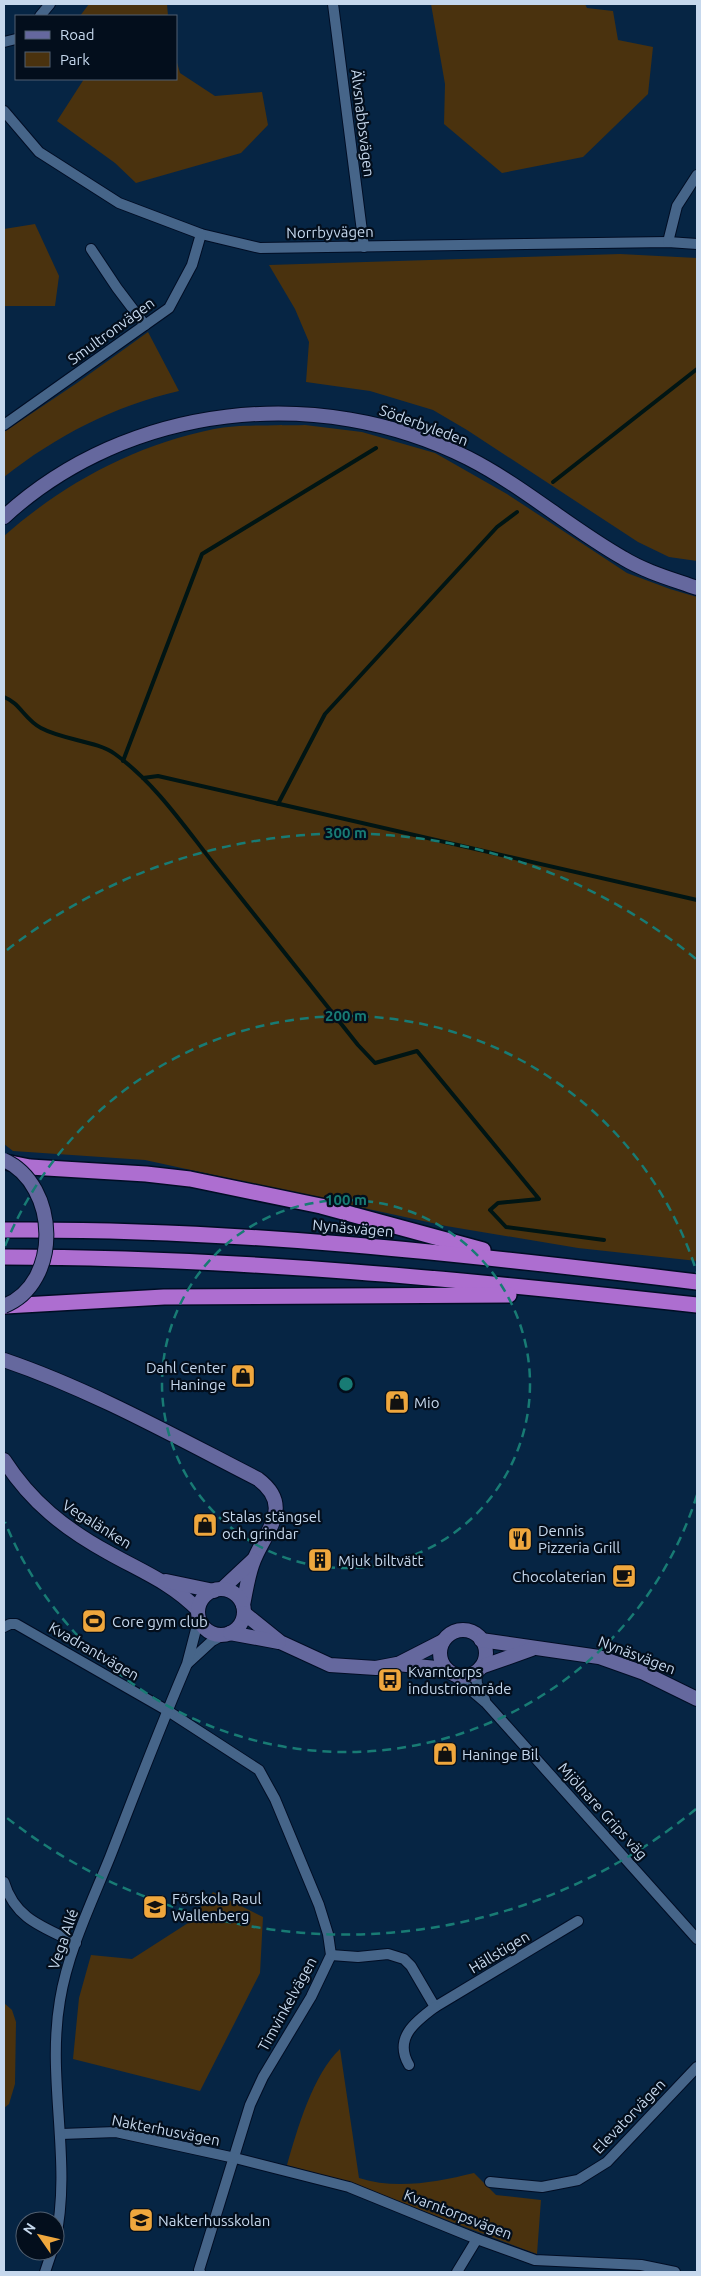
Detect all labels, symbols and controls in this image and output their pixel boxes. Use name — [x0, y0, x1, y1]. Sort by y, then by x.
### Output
legend — [15, 15, 178, 80]
text: Road — [60, 26, 95, 43]
text: Park — [60, 51, 90, 68]
street label: Älvsnabbsvägen — [348, 68, 378, 178]
street label: Norrbyvägen — [286, 223, 374, 241]
street label: Smultronvägen — [64, 294, 158, 368]
street label: Söderbyleden — [377, 401, 471, 449]
text: 300 m — [325, 824, 367, 841]
text: 200 m — [325, 1007, 367, 1024]
text: 100 m — [325, 1191, 367, 1208]
street label: Nynäsvägen — [312, 1216, 394, 1240]
place label: Dahl Center Haninge — [146, 1359, 226, 1393]
shop icon: Dahl Center Haninge — [230, 1363, 256, 1389]
centre of rings — [337, 1375, 355, 1393]
shop icon: Mio — [384, 1389, 410, 1415]
place label: Mio — [414, 1394, 439, 1411]
street label: Vegalänken — [59, 1496, 135, 1552]
place label: Stalas stängsel och grindar — [222, 1508, 321, 1542]
shop icon: Stalas stängsel och grindar — [192, 1512, 218, 1538]
place label: Dennis Pizzeria Grill — [538, 1522, 620, 1556]
restaurant icon: Dennis Pizzeria Grill — [507, 1526, 533, 1552]
building icon: Mjuk biltvätt — [307, 1547, 333, 1573]
place label: Mjuk biltvätt — [338, 1552, 423, 1569]
cafe icon: Chocolaterian — [611, 1563, 637, 1589]
place label: Chocolaterian — [512, 1568, 606, 1585]
sports icon: Core gym club — [81, 1608, 107, 1634]
place label: Core gym club — [112, 1613, 208, 1630]
street label: Kvadrantvägen — [46, 1618, 142, 1684]
street label: Nynäsvägen — [596, 1633, 678, 1677]
place label: Kvarntorps industriområde — [408, 1663, 511, 1697]
bus stop icon: Kvarntorps industriområde — [377, 1667, 403, 1693]
shop icon: Haninge Bil — [432, 1741, 458, 1767]
place label: Haninge Bil — [462, 1746, 538, 1763]
street label: Mjölnare Grips väg — [555, 1759, 651, 1863]
place label: Förskola Raul Wallenberg — [172, 1890, 262, 1924]
school or university icon: Förskola Raul Wallenberg — [142, 1894, 168, 1920]
street label: Vega Allé — [45, 1906, 81, 1972]
street label: Hällstigen — [466, 1927, 532, 1977]
street label: Timvinkelvägen — [254, 1954, 320, 2054]
street label: Elevatorvägen — [589, 2075, 669, 2157]
street label: Nakterhusvägen — [110, 2111, 222, 2149]
street label: Kvarntorpsvägen — [402, 2186, 514, 2242]
school or university icon: Nakterhusskolan — [128, 2207, 154, 2233]
north arrow — [15, 2211, 65, 2261]
place label: Nakterhusskolan — [158, 2212, 270, 2229]
text: N — [20, 2220, 39, 2238]

